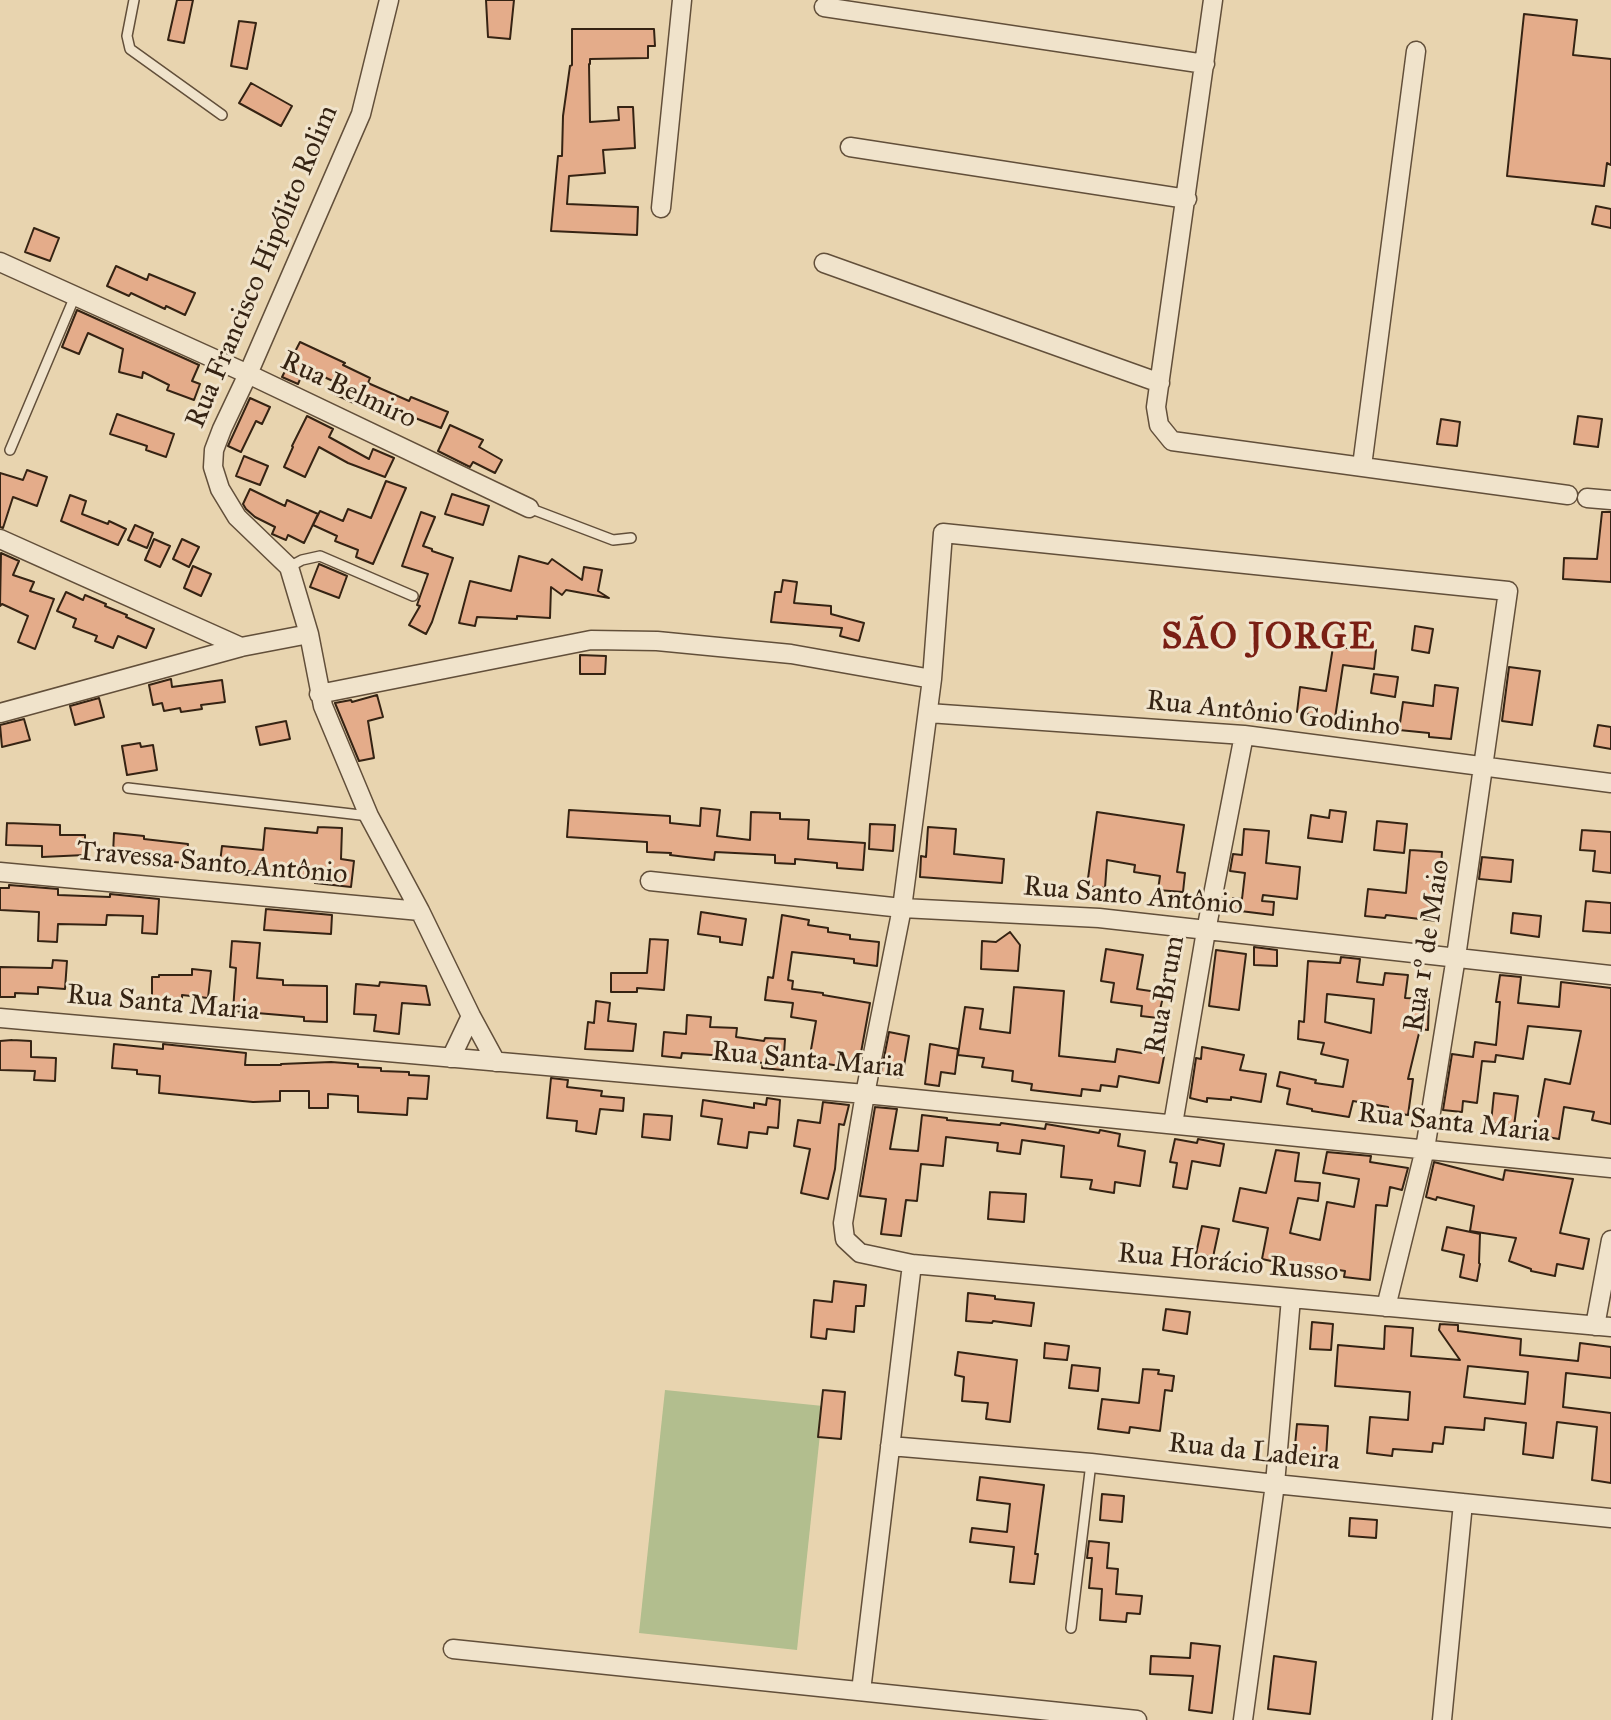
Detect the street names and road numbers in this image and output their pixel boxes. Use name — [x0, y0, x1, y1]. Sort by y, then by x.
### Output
street label: Rua Francisco Hipólito Rolim — [180, 101, 346, 433]
street label: Rua Belmiro — [275, 345, 421, 437]
street label: Rua Antônio Godinho — [1145, 685, 1401, 745]
street label: Travessa Santo Antônio — [75, 835, 349, 893]
street label: Rua 1º de Maio — [1398, 857, 1458, 1035]
street label: Rua Santo Antônio — [1022, 871, 1244, 923]
street label: Rua Brum — [1139, 933, 1193, 1057]
street label: Rua Santa Maria — [65, 979, 261, 1029]
street label: Rua Santa Maria — [710, 1036, 906, 1086]
street label: Rua Santa Maria — [1356, 1097, 1552, 1151]
street label: Rua Horácio Russo — [1116, 1238, 1340, 1290]
street label: Rua da Ladeira — [1167, 1427, 1341, 1479]

